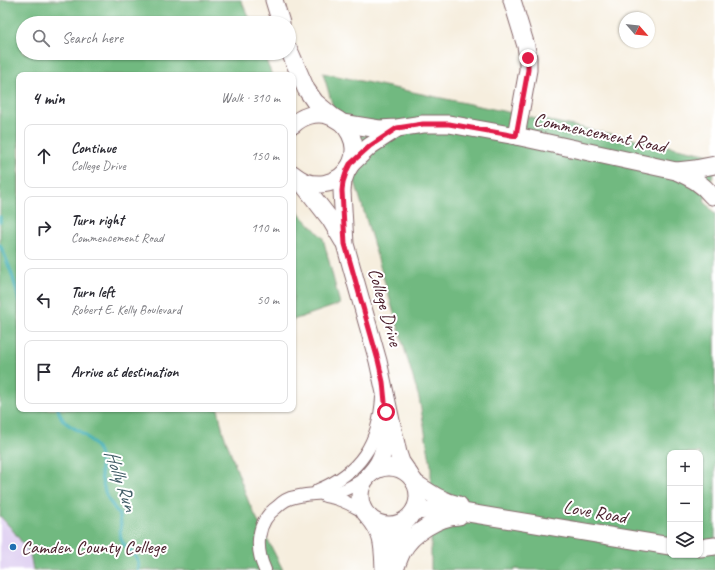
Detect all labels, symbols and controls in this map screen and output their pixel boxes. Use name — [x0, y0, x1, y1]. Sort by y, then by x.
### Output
north arrow — [619, 12, 655, 48]
search box — [16, 16, 296, 60]
icon: search — [30, 27, 52, 49]
text: Search here — [62, 29, 123, 48]
route end — [519, 49, 537, 67]
text: 4 min — [32, 88, 65, 109]
text: Walk · 310 m — [221, 90, 280, 106]
street label: Commencement Road — [532, 107, 672, 159]
text: Continue — [71, 139, 116, 158]
icon: ahead — [33, 145, 55, 167]
text: 150 m — [251, 148, 279, 164]
text: College Drive — [71, 158, 126, 174]
text: Turn right — [71, 211, 124, 230]
icon: right — [33, 217, 55, 239]
text: 110 m — [251, 220, 279, 236]
text: Commencement Road — [71, 230, 163, 246]
street label: College Drive — [362, 265, 408, 350]
text: Turn left — [71, 283, 114, 302]
icon: left — [33, 289, 55, 311]
text: 50 m — [257, 292, 279, 308]
text: Robert E. Kelly Boulevard — [71, 302, 181, 318]
icon: arrive — [33, 361, 55, 383]
text: Arrive at destination — [71, 363, 178, 382]
route start — [377, 403, 395, 421]
water label: Holly Run — [99, 446, 144, 516]
map controls — [667, 450, 703, 558]
button: + — [667, 450, 703, 486]
button: − — [667, 486, 703, 522]
street label: Love Road — [561, 495, 632, 530]
button: layers — [667, 522, 703, 558]
place label: Camden County College — [21, 535, 167, 559]
marker: Camden County College — [8, 542, 18, 552]

